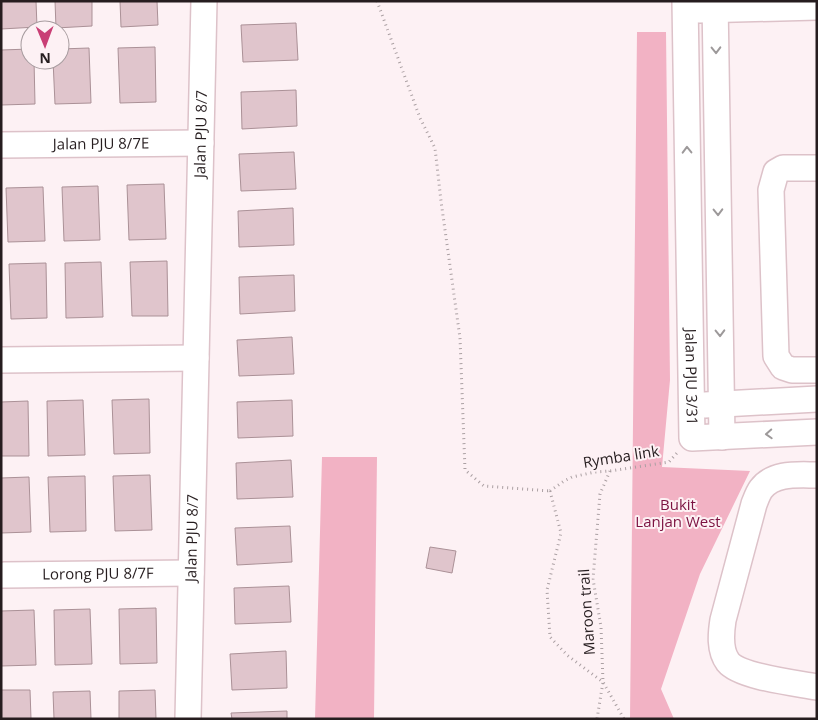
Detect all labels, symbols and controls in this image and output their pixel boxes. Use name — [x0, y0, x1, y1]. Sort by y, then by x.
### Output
north arrow — [20, 20, 70, 70]
one-way arrow — [710, 46, 721, 54]
text: N — [39, 49, 51, 68]
street label: Jalan PJU 8/7 — [189, 90, 211, 180]
street label: Jalan PJU 8/7E — [51, 133, 149, 154]
one-way arrow — [682, 145, 692, 153]
one-way arrow — [713, 209, 723, 217]
street label: Jalan PJU 3/31 — [681, 326, 703, 425]
one-way arrow — [715, 330, 725, 338]
one-way arrow — [765, 429, 773, 440]
street label: Rymba link — [581, 440, 660, 472]
street label: Jalan PJU 8/7 — [180, 494, 202, 584]
park label: Bukit Lanjan West — [635, 494, 721, 531]
street label: Lorong PJU 8/7F — [42, 562, 154, 584]
street label: Maroon trail — [573, 568, 599, 656]

